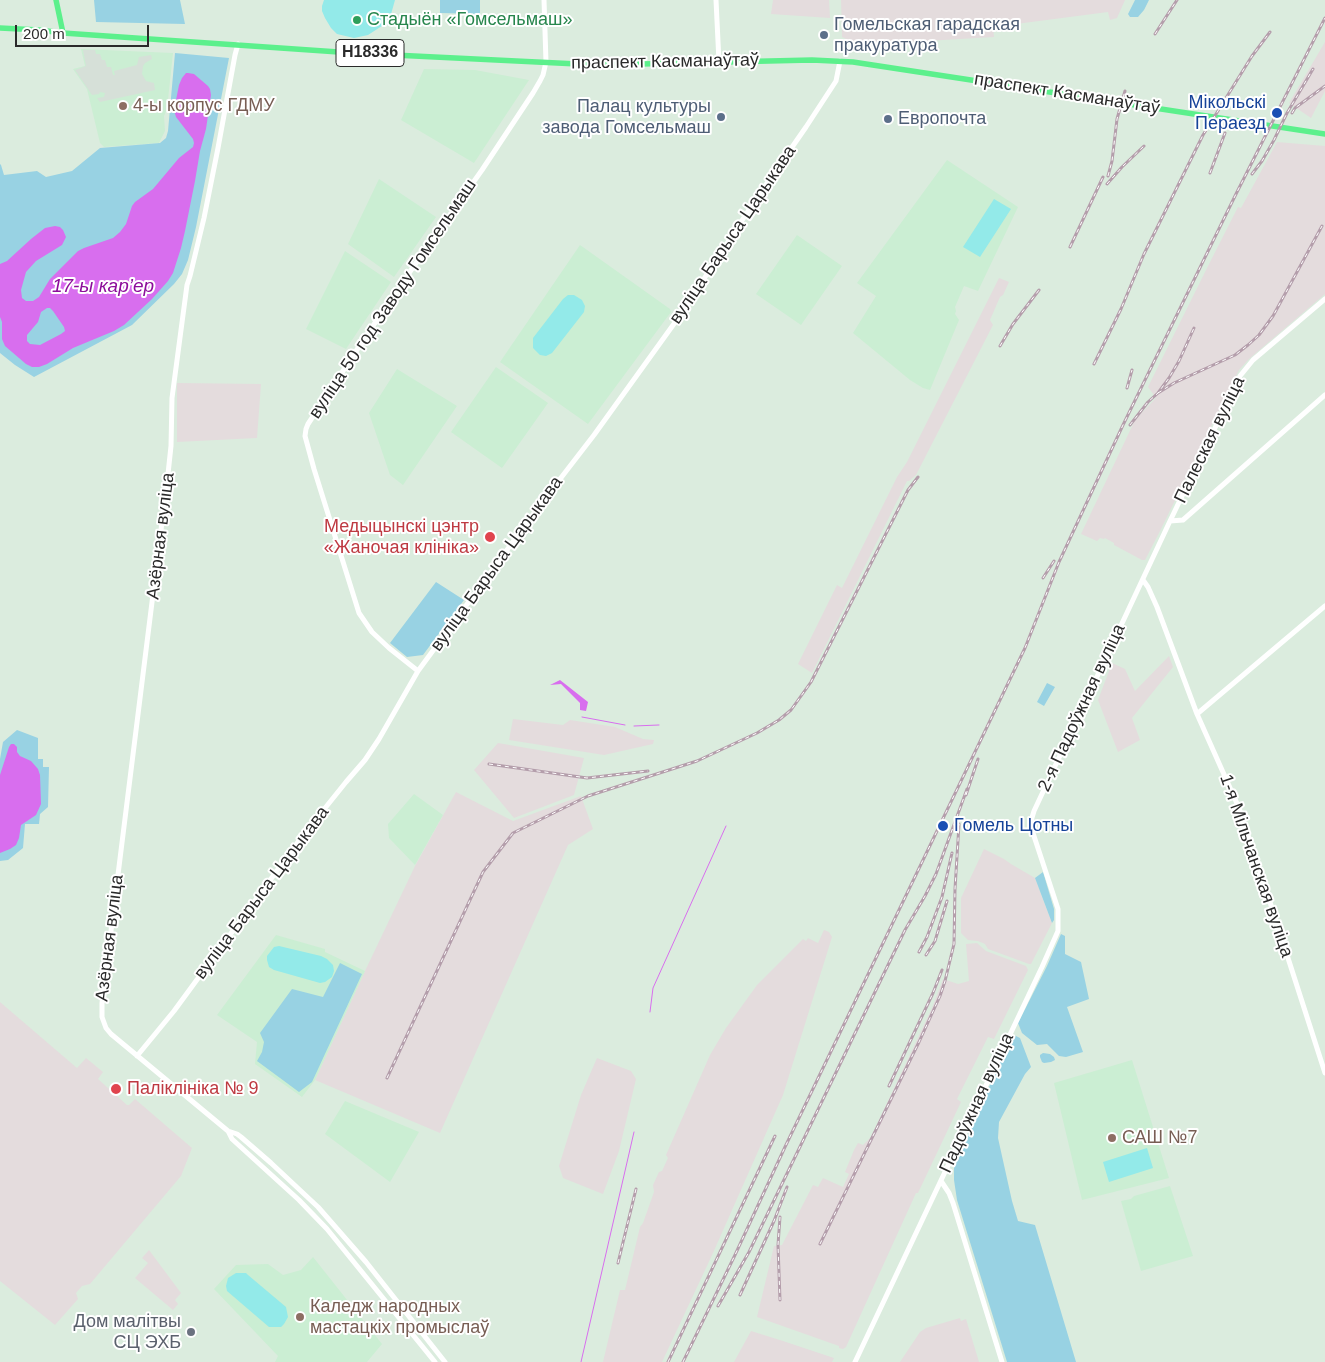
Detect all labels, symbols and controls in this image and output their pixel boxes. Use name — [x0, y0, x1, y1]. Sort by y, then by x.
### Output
place label: Стадыён «Гомсельмаш» — [367, 9, 573, 31]
marker: Стадыён «Гомсельмаш» — [351, 14, 363, 26]
place label: Гомельская гарадская пракуратура — [834, 14, 1020, 56]
scale bar — [18, 15, 151, 47]
text: 200 m — [23, 25, 65, 42]
marker: Гомельская гарадская пракуратура — [818, 29, 830, 41]
road number: Н18336 — [336, 40, 404, 66]
street label: праспект Касманаўтаў — [571, 50, 759, 74]
street label: праспект Касманаўтаў — [973, 69, 1161, 119]
place label: Мікольскі Пераезд — [1189, 92, 1266, 134]
place label: 4-ы корпус ГДМУ — [133, 95, 275, 117]
place label: Палац культуры завода Гомсельмаш — [542, 96, 711, 138]
marker: 4-ы корпус ГДМУ — [117, 100, 129, 112]
marker: Мікольскі Пераезд — [1270, 106, 1284, 120]
place label: Европочта — [898, 108, 986, 130]
marker: Палац культуры завода Гомсельмаш — [715, 111, 727, 123]
marker: Европочта — [882, 113, 894, 125]
street label: вуліца Барыса Царыкава — [665, 142, 801, 328]
street label: вуліца 50 год Заводу Гомсельмаш — [305, 175, 481, 423]
water label: 17-ы кар’ер — [52, 276, 154, 298]
street label: Палеская вуліца — [1170, 373, 1250, 507]
street label: Азёрная вуліца — [143, 471, 179, 601]
street label: вуліца Барыса Царыкава — [426, 472, 568, 656]
place label: Медыцынскі цэнтр «Жаночая клініка» — [324, 516, 479, 558]
marker: Медыцынскі цэнтр «Жаночая клініка» — [483, 530, 497, 544]
street label: 2-я Падоўжная вуліца — [1034, 621, 1130, 795]
street label: 1-я Мільчанская вуліца — [1214, 772, 1298, 960]
street label: вуліца Барыса Царыкава — [190, 802, 334, 984]
place label: Гомель Цотны — [954, 815, 1073, 837]
marker: Гомель Цотны — [936, 819, 950, 833]
street label: Азёрная вуліца — [92, 873, 128, 1003]
street label: Падоўжная вуліца — [935, 1030, 1019, 1176]
place label: Паліклініка № 9 — [127, 1078, 259, 1100]
marker: Паліклініка № 9 — [109, 1082, 123, 1096]
place label: САШ №7 — [1122, 1127, 1197, 1149]
marker: САШ №7 — [1106, 1132, 1118, 1144]
place label: Каледж народных мастацкіх промыслаў — [310, 1296, 489, 1338]
place label: Дом малітвы СЦ ЭХБ — [74, 1311, 181, 1354]
marker: Каледж народных мастацкіх промыслаў — [294, 1311, 306, 1323]
marker: Дом малітвы СЦ ЭХБ — [185, 1326, 197, 1338]

